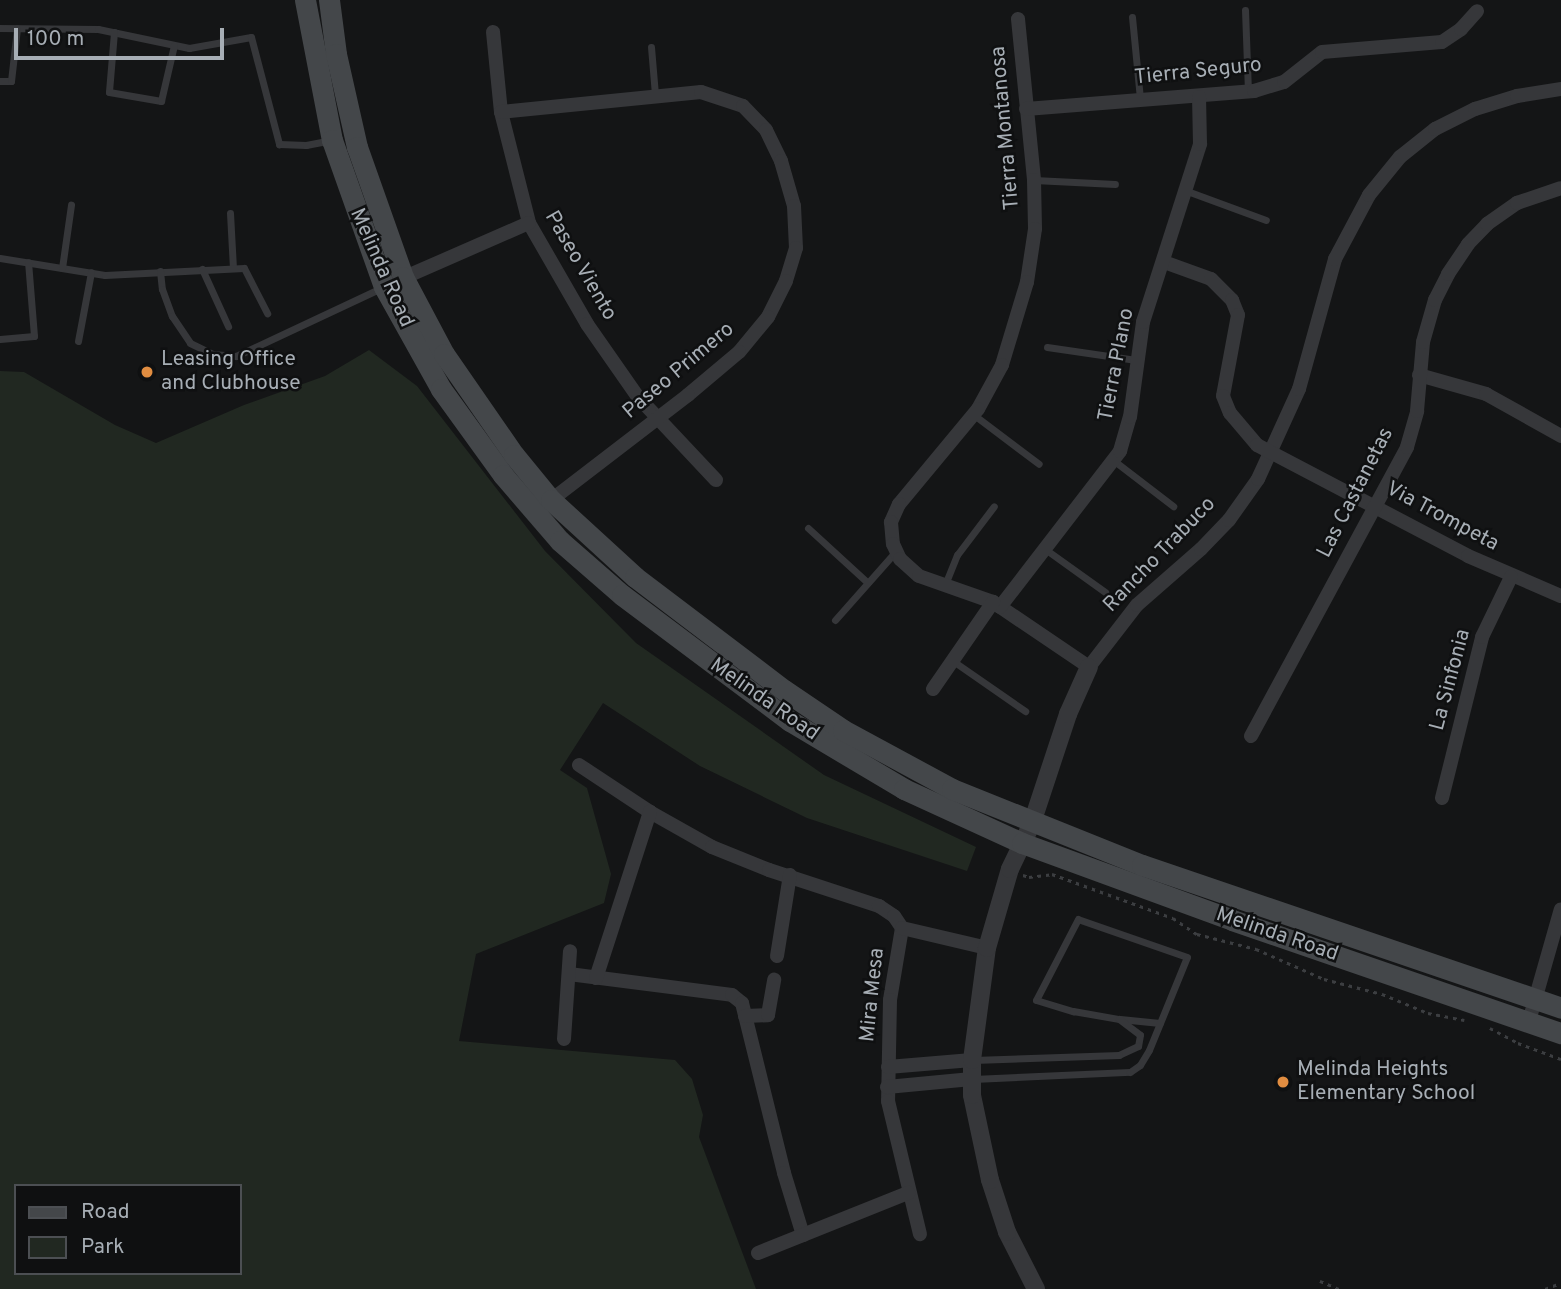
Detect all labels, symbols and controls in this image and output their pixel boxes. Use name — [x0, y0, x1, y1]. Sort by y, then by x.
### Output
scale bar — [18, 14, 228, 58]
text: 100 m — [27, 26, 84, 53]
street label: Tierra Montanosa — [986, 45, 1026, 211]
street label: Tierra Seguro — [1133, 53, 1263, 91]
street label: Melinda Road — [344, 205, 418, 331]
street label: Paseo Viento — [538, 206, 622, 326]
street label: Tierra Plano — [1094, 306, 1140, 424]
street label: Paseo Primero — [618, 317, 740, 425]
place label: Leasing Office and Clubhouse — [161, 347, 301, 397]
marker: Leasing Office and Clubhouse — [139, 364, 155, 380]
street label: Las Castanetas — [1312, 424, 1400, 562]
street label: Via Trompeta — [1381, 477, 1503, 557]
street label: Rancho Trabuco — [1098, 492, 1222, 618]
street label: La Sinfonia — [1425, 627, 1477, 733]
street label: Melinda Road — [705, 653, 823, 747]
street label: Melinda Road — [1213, 902, 1341, 968]
street label: Mira Mesa — [856, 947, 890, 1043]
place label: Melinda Heights Elementary School — [1297, 1057, 1475, 1107]
marker: Melinda Heights Elementary School — [1275, 1074, 1291, 1090]
legend — [14, 1184, 242, 1275]
text: Road — [81, 1199, 130, 1226]
text: Park — [81, 1234, 124, 1261]

